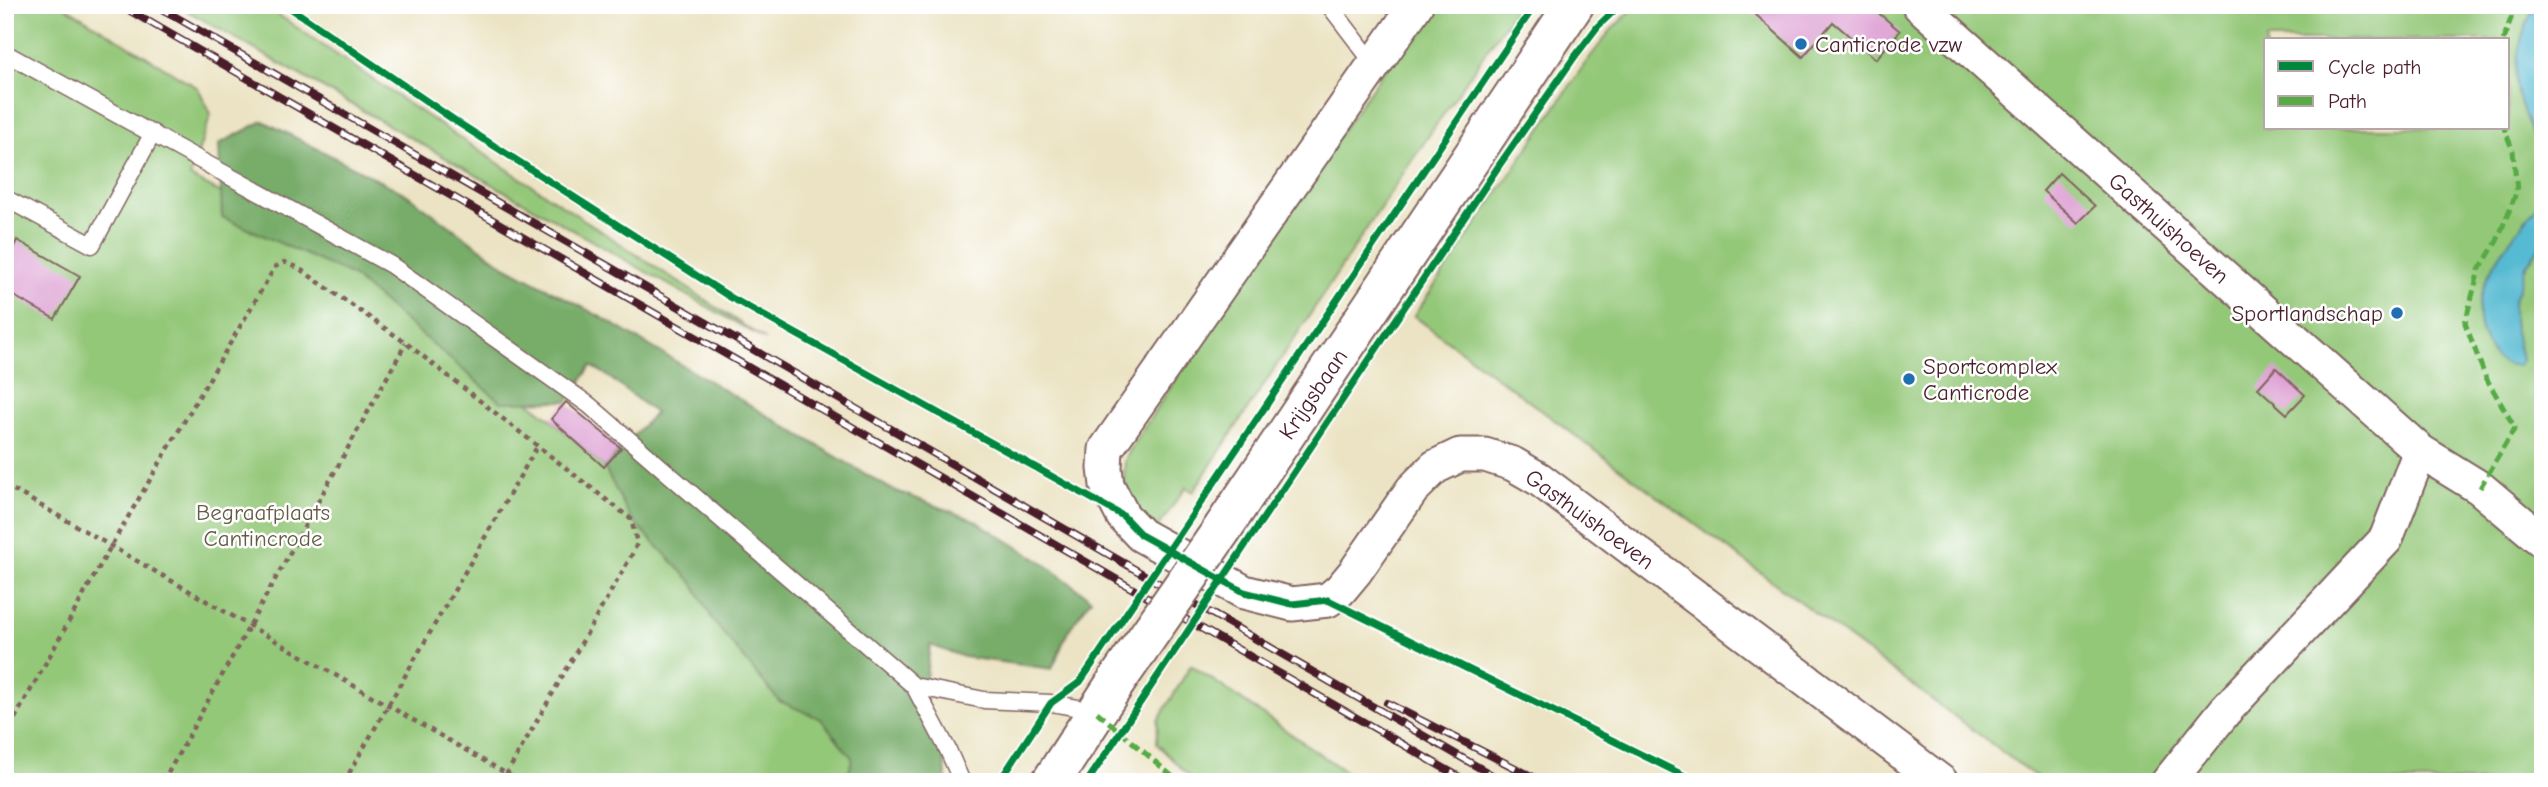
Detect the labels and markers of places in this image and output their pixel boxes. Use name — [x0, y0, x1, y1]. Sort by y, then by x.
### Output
place label: Canticrode vzw — [1815, 31, 1962, 58]
marker: Canticrode vzw — [1793, 36, 1809, 52]
place label: Sportlandschap — [2231, 300, 2383, 327]
marker: Sportlandschap — [2389, 305, 2405, 321]
place label: Sportcomplex Canticrode — [1923, 353, 2057, 406]
marker: Sportcomplex Canticrode — [1901, 371, 1917, 387]

